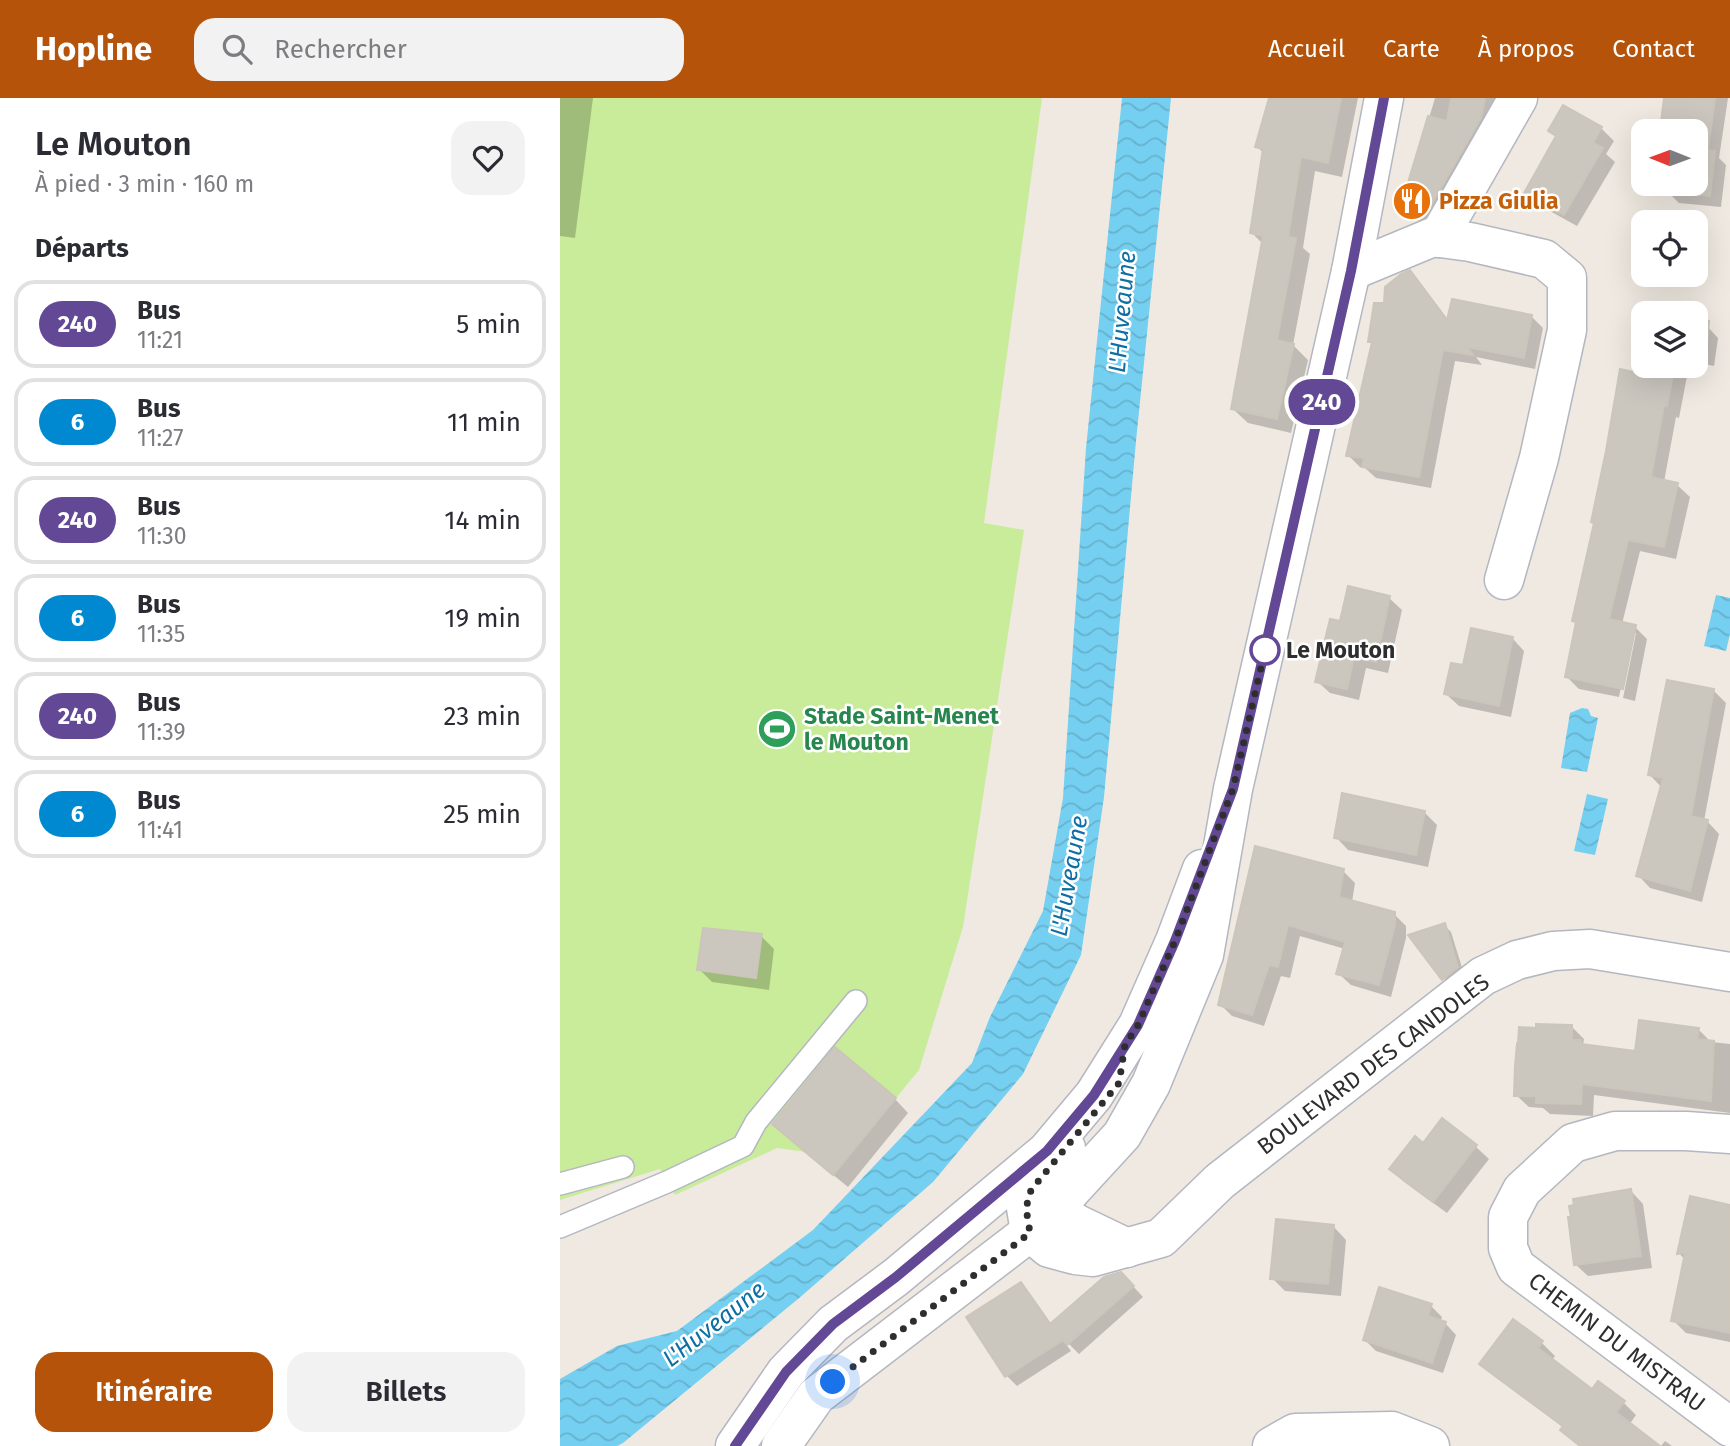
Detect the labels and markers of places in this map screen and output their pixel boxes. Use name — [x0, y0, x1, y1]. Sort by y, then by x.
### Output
restaurant icon: Pizza Giulia — [1391, 180, 1433, 222]
place label: Pizza Giulia — [1439, 187, 1559, 215]
marker: Le Mouton — [1250, 635, 1280, 665]
place label: Le Mouton — [1286, 636, 1395, 664]
place label: Stade Saint-Menet le Mouton — [804, 702, 1000, 756]
sports icon: Stade Saint-Menet le Mouton — [756, 708, 798, 750]

